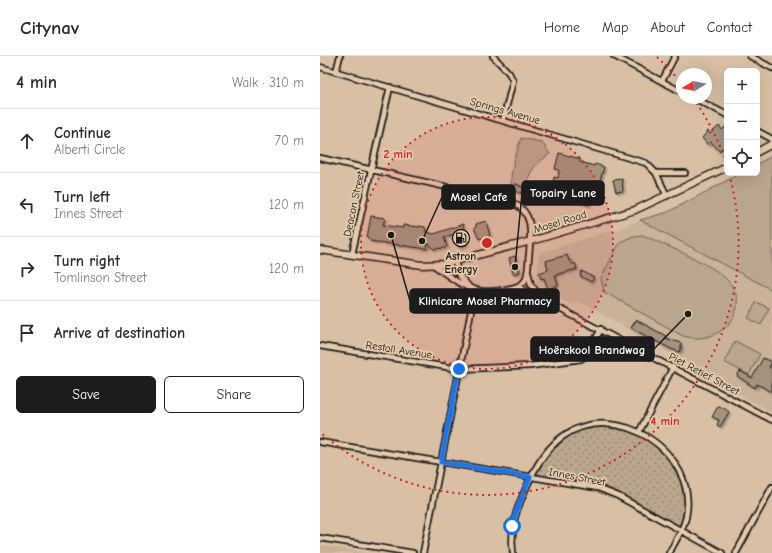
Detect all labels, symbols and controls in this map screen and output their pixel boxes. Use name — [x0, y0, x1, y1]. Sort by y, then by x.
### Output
text: Citynav — [20, 17, 79, 39]
text: Home — [544, 19, 580, 36]
text: Map — [602, 19, 628, 36]
text: About — [650, 19, 685, 36]
text: Contact — [707, 19, 752, 36]
north arrow — [676, 68, 712, 104]
map controls — [724, 68, 760, 176]
button: + — [724, 68, 760, 104]
text: 4 min — [16, 73, 57, 92]
text: Walk · 310 m — [232, 75, 304, 90]
street label: Springs Avenue — [468, 95, 542, 127]
button: − — [724, 104, 760, 140]
text: Continue — [54, 124, 111, 142]
icon: ahead — [16, 130, 38, 152]
text: 70 m — [275, 133, 304, 148]
button: locate — [724, 140, 760, 176]
text: Alberti Circle — [54, 142, 125, 157]
text: 2 min — [383, 147, 413, 161]
street label: Deacon Street — [341, 169, 367, 238]
callout: Topairy Lane — [522, 181, 604, 205]
callout: Mosel Cafe — [442, 185, 515, 209]
text: Topairy Lane — [530, 186, 596, 200]
text: Turn left — [54, 188, 110, 206]
text: Mosel Cafe — [451, 190, 507, 204]
icon: left — [16, 194, 38, 216]
text: 120 m — [269, 197, 304, 212]
text: Innes Street — [54, 206, 122, 221]
street label: Mosel Road — [532, 208, 588, 236]
fuel station icon: Astron Energy — [451, 228, 471, 248]
centre of rings — [480, 236, 494, 250]
place label: Astron Energy — [444, 250, 478, 276]
text: Turn right — [54, 252, 120, 270]
icon: right — [16, 258, 38, 280]
text: 120 m — [269, 261, 304, 276]
text: Tomlinson Street — [54, 270, 147, 285]
callout: Klinicare Mosel Pharmacy — [410, 289, 559, 313]
text: Klinicare Mosel Pharmacy — [419, 294, 552, 308]
icon: arrive — [16, 322, 38, 344]
text: Arrive at destination — [54, 324, 185, 342]
callout: Hoërskool Brandwag — [531, 337, 654, 361]
street label: Restall Avenue — [365, 338, 434, 362]
text: Hoërskool Brandwag — [539, 343, 645, 357]
street label: Piet Retief Street — [666, 350, 742, 399]
route end — [450, 360, 468, 378]
button: Save — [16, 376, 156, 413]
button: Share — [164, 376, 304, 413]
text: 4 min — [651, 414, 679, 428]
street label: Innes Street — [547, 465, 607, 489]
route start — [503, 517, 521, 535]

